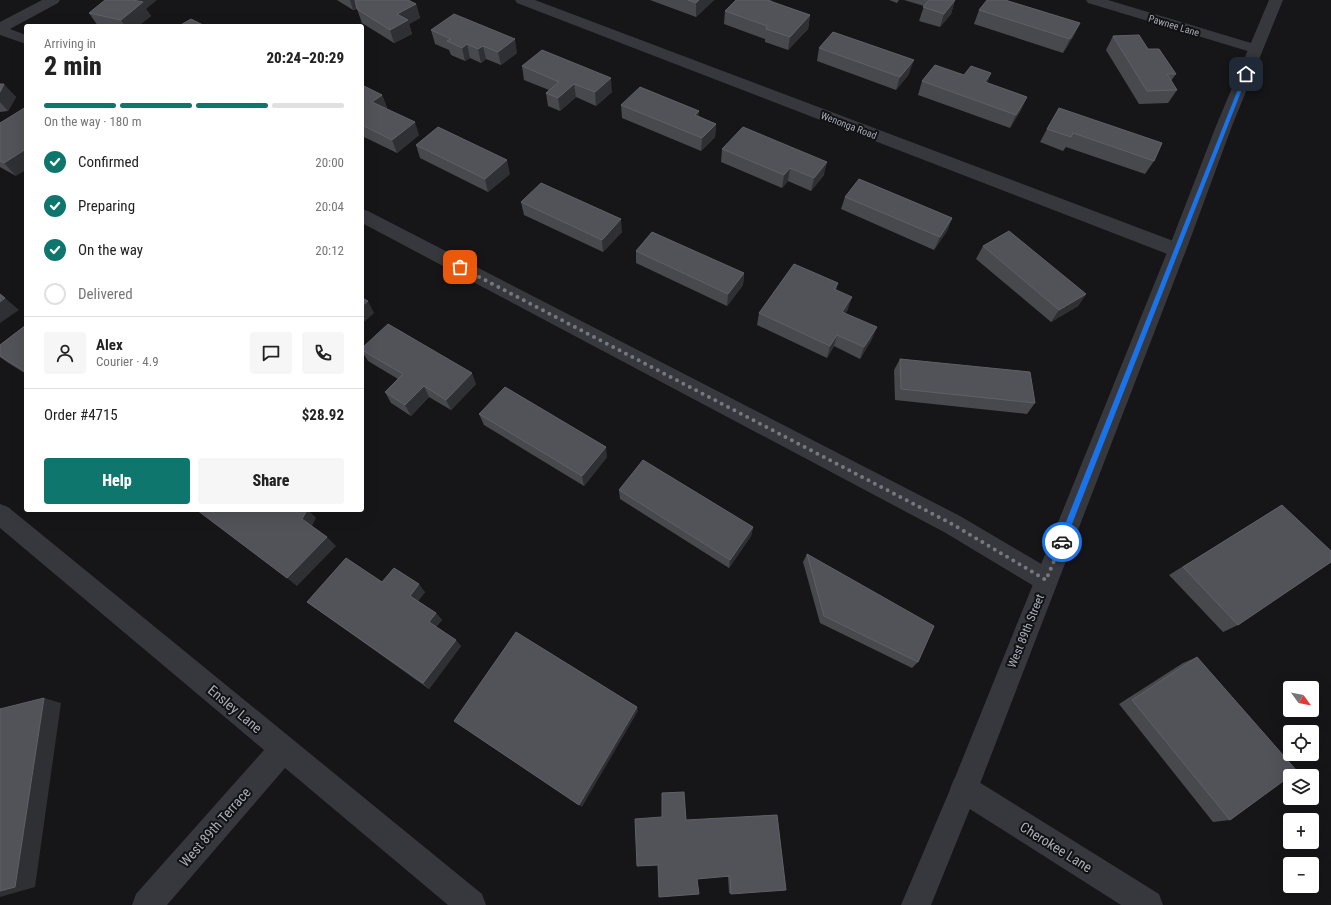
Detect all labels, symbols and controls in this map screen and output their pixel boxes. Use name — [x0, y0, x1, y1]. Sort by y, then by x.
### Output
street label: Pawnee Lane — [1147, 13, 1201, 38]
text: Arriving in — [44, 36, 96, 51]
text: 20:24–20:29 — [266, 49, 344, 67]
text: 2 min — [44, 51, 102, 81]
pin — [1229, 57, 1263, 91]
icon: home — [1235, 63, 1257, 85]
street label: Wenonga Road — [819, 110, 878, 141]
text: On the way · 180 m — [44, 114, 141, 129]
icon: check — [44, 151, 66, 173]
text: Confirmed — [78, 153, 139, 171]
text: 20:00 — [315, 155, 344, 170]
icon: check — [44, 195, 66, 217]
text: Preparing — [78, 197, 135, 215]
text: 20:04 — [315, 199, 344, 214]
icon: check — [44, 239, 66, 261]
text: On the way — [78, 241, 143, 259]
text: 20:12 — [315, 243, 344, 258]
pin — [443, 250, 477, 284]
icon: bag — [449, 256, 471, 278]
text: Delivered — [78, 285, 133, 303]
button: person — [44, 332, 86, 374]
button: chat — [250, 332, 292, 374]
button: phone — [302, 332, 344, 374]
text: Alex — [96, 336, 123, 354]
text: Courier · 4.9 — [96, 354, 159, 369]
text: Order #4715 — [44, 406, 118, 424]
text: $28.92 — [302, 406, 344, 424]
button: Help — [44, 458, 190, 504]
button: Share — [198, 458, 344, 504]
courier — [1042, 522, 1082, 562]
icon: car — [1051, 531, 1073, 553]
street label: West 89th Street — [1005, 592, 1047, 670]
north arrow — [1283, 681, 1319, 717]
map controls — [1283, 681, 1319, 893]
street label: Ensley Lane — [205, 682, 266, 736]
button: locate — [1283, 725, 1319, 761]
button: layers — [1283, 769, 1319, 805]
street label: West 89th Terrace — [176, 784, 254, 870]
button: + — [1283, 813, 1319, 849]
street label: Cherokee Lane — [1017, 819, 1095, 876]
button: − — [1283, 857, 1319, 893]

